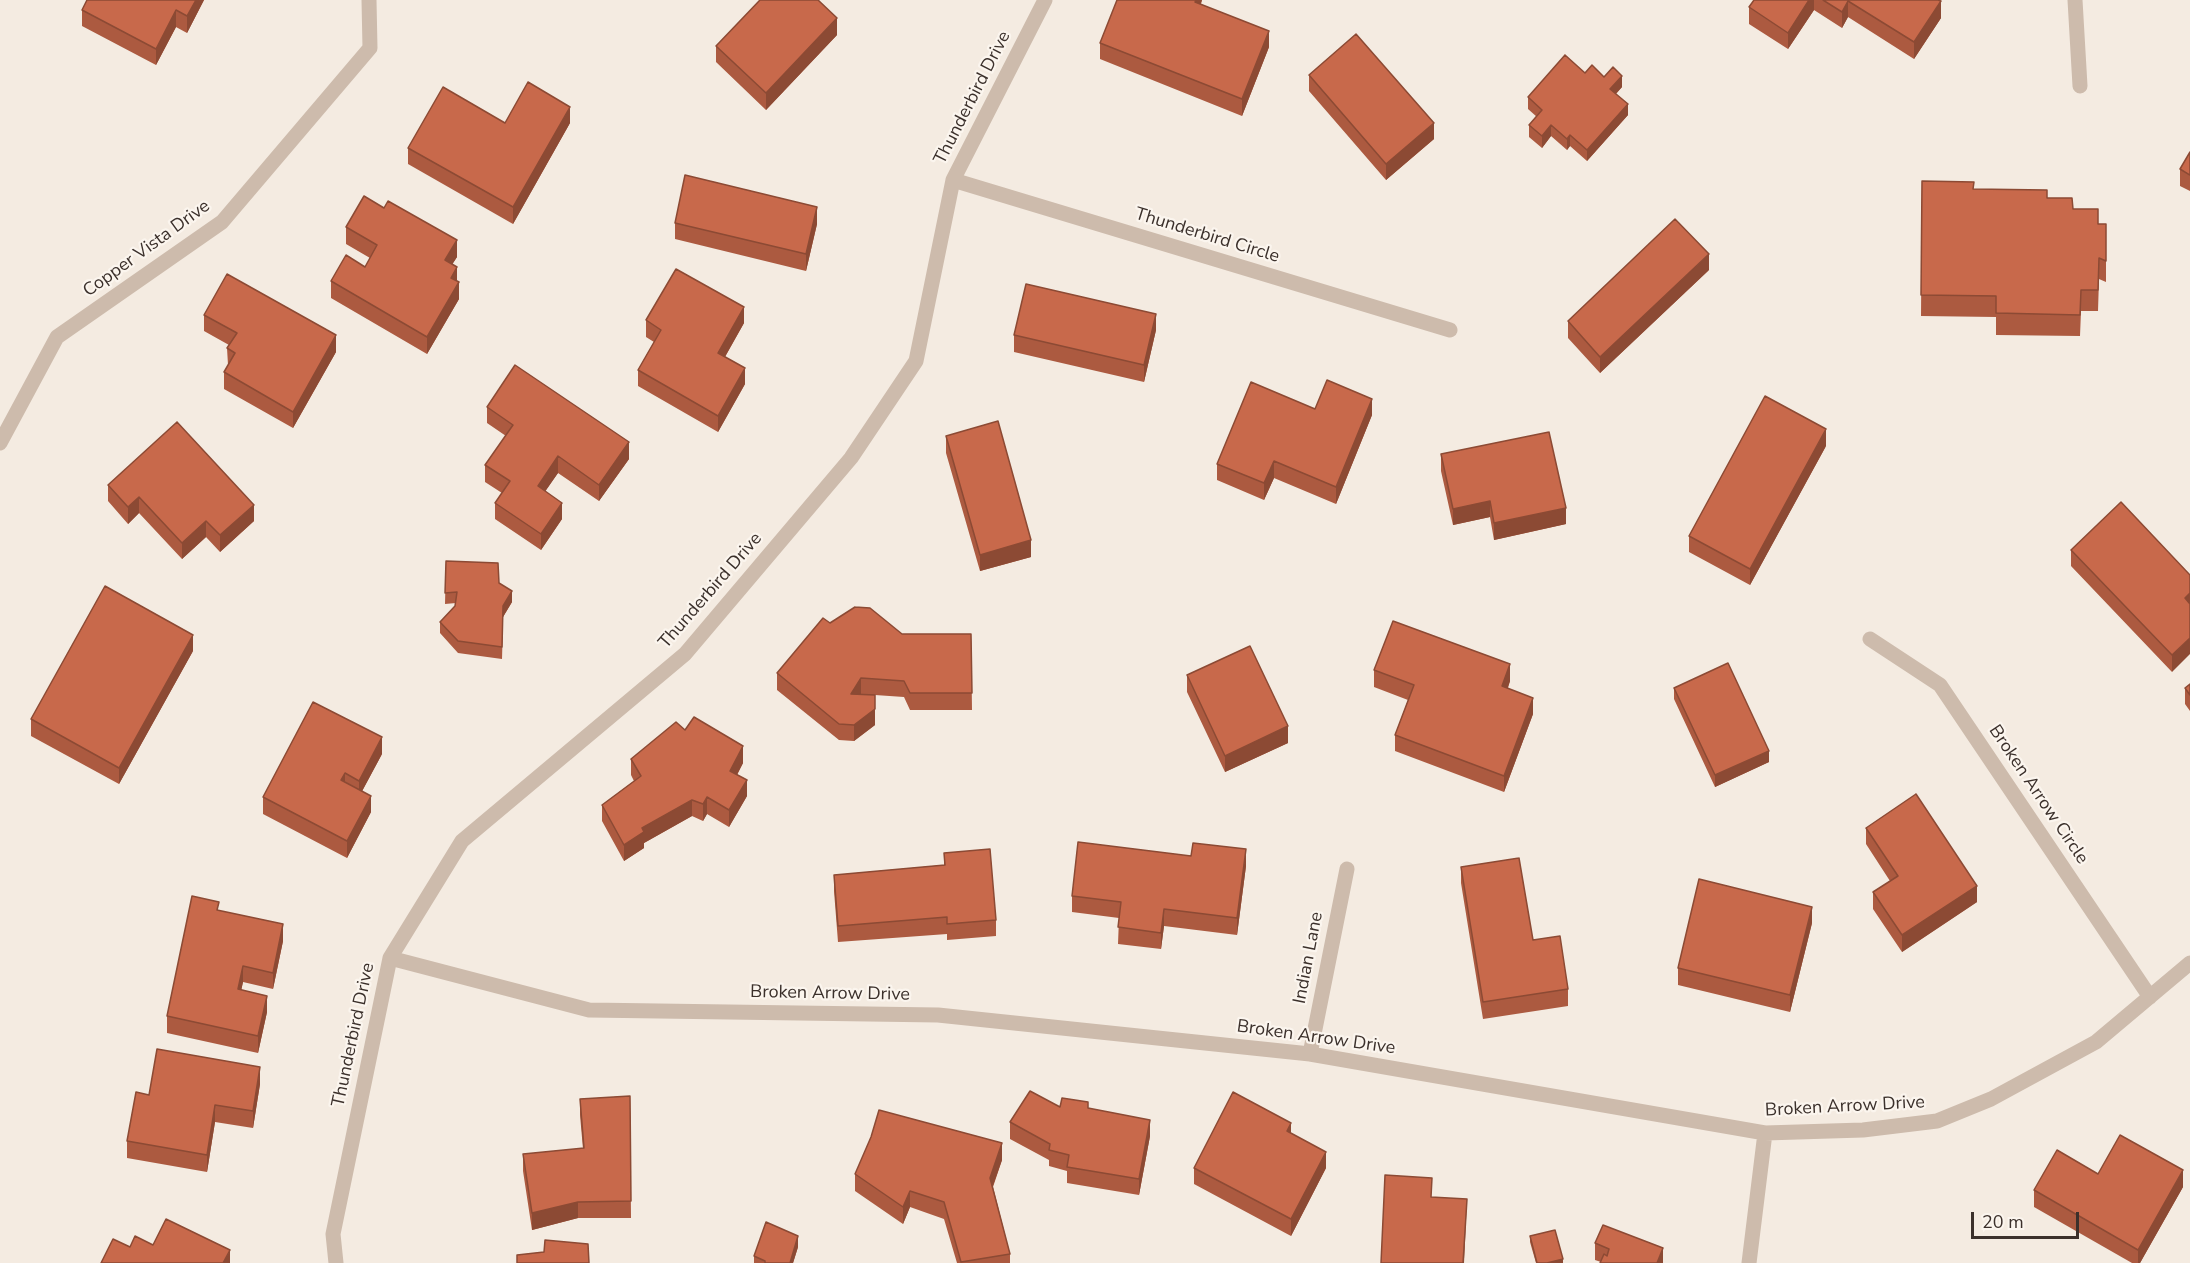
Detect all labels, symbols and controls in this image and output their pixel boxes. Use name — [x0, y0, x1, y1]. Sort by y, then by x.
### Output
street label: Thunderbird Drive — [930, 28, 1016, 168]
street label: Copper Vista Drive — [79, 196, 215, 302]
street label: Thunderbird Circle — [1132, 204, 1282, 268]
street label: Thunderbird Drive — [655, 529, 767, 653]
street label: Broken Arrow Circle — [1983, 721, 2093, 869]
street label: Indian Lane — [1290, 910, 1328, 1006]
street label: Thunderbird Drive — [328, 961, 380, 1109]
street label: Broken Arrow Drive — [750, 982, 910, 1006]
street label: Broken Arrow Drive — [1235, 1016, 1397, 1060]
street label: Broken Arrow Drive — [1765, 1092, 1925, 1122]
scale bar — [1974, 1200, 2082, 1238]
text: 20 m — [1982, 1210, 2024, 1234]

